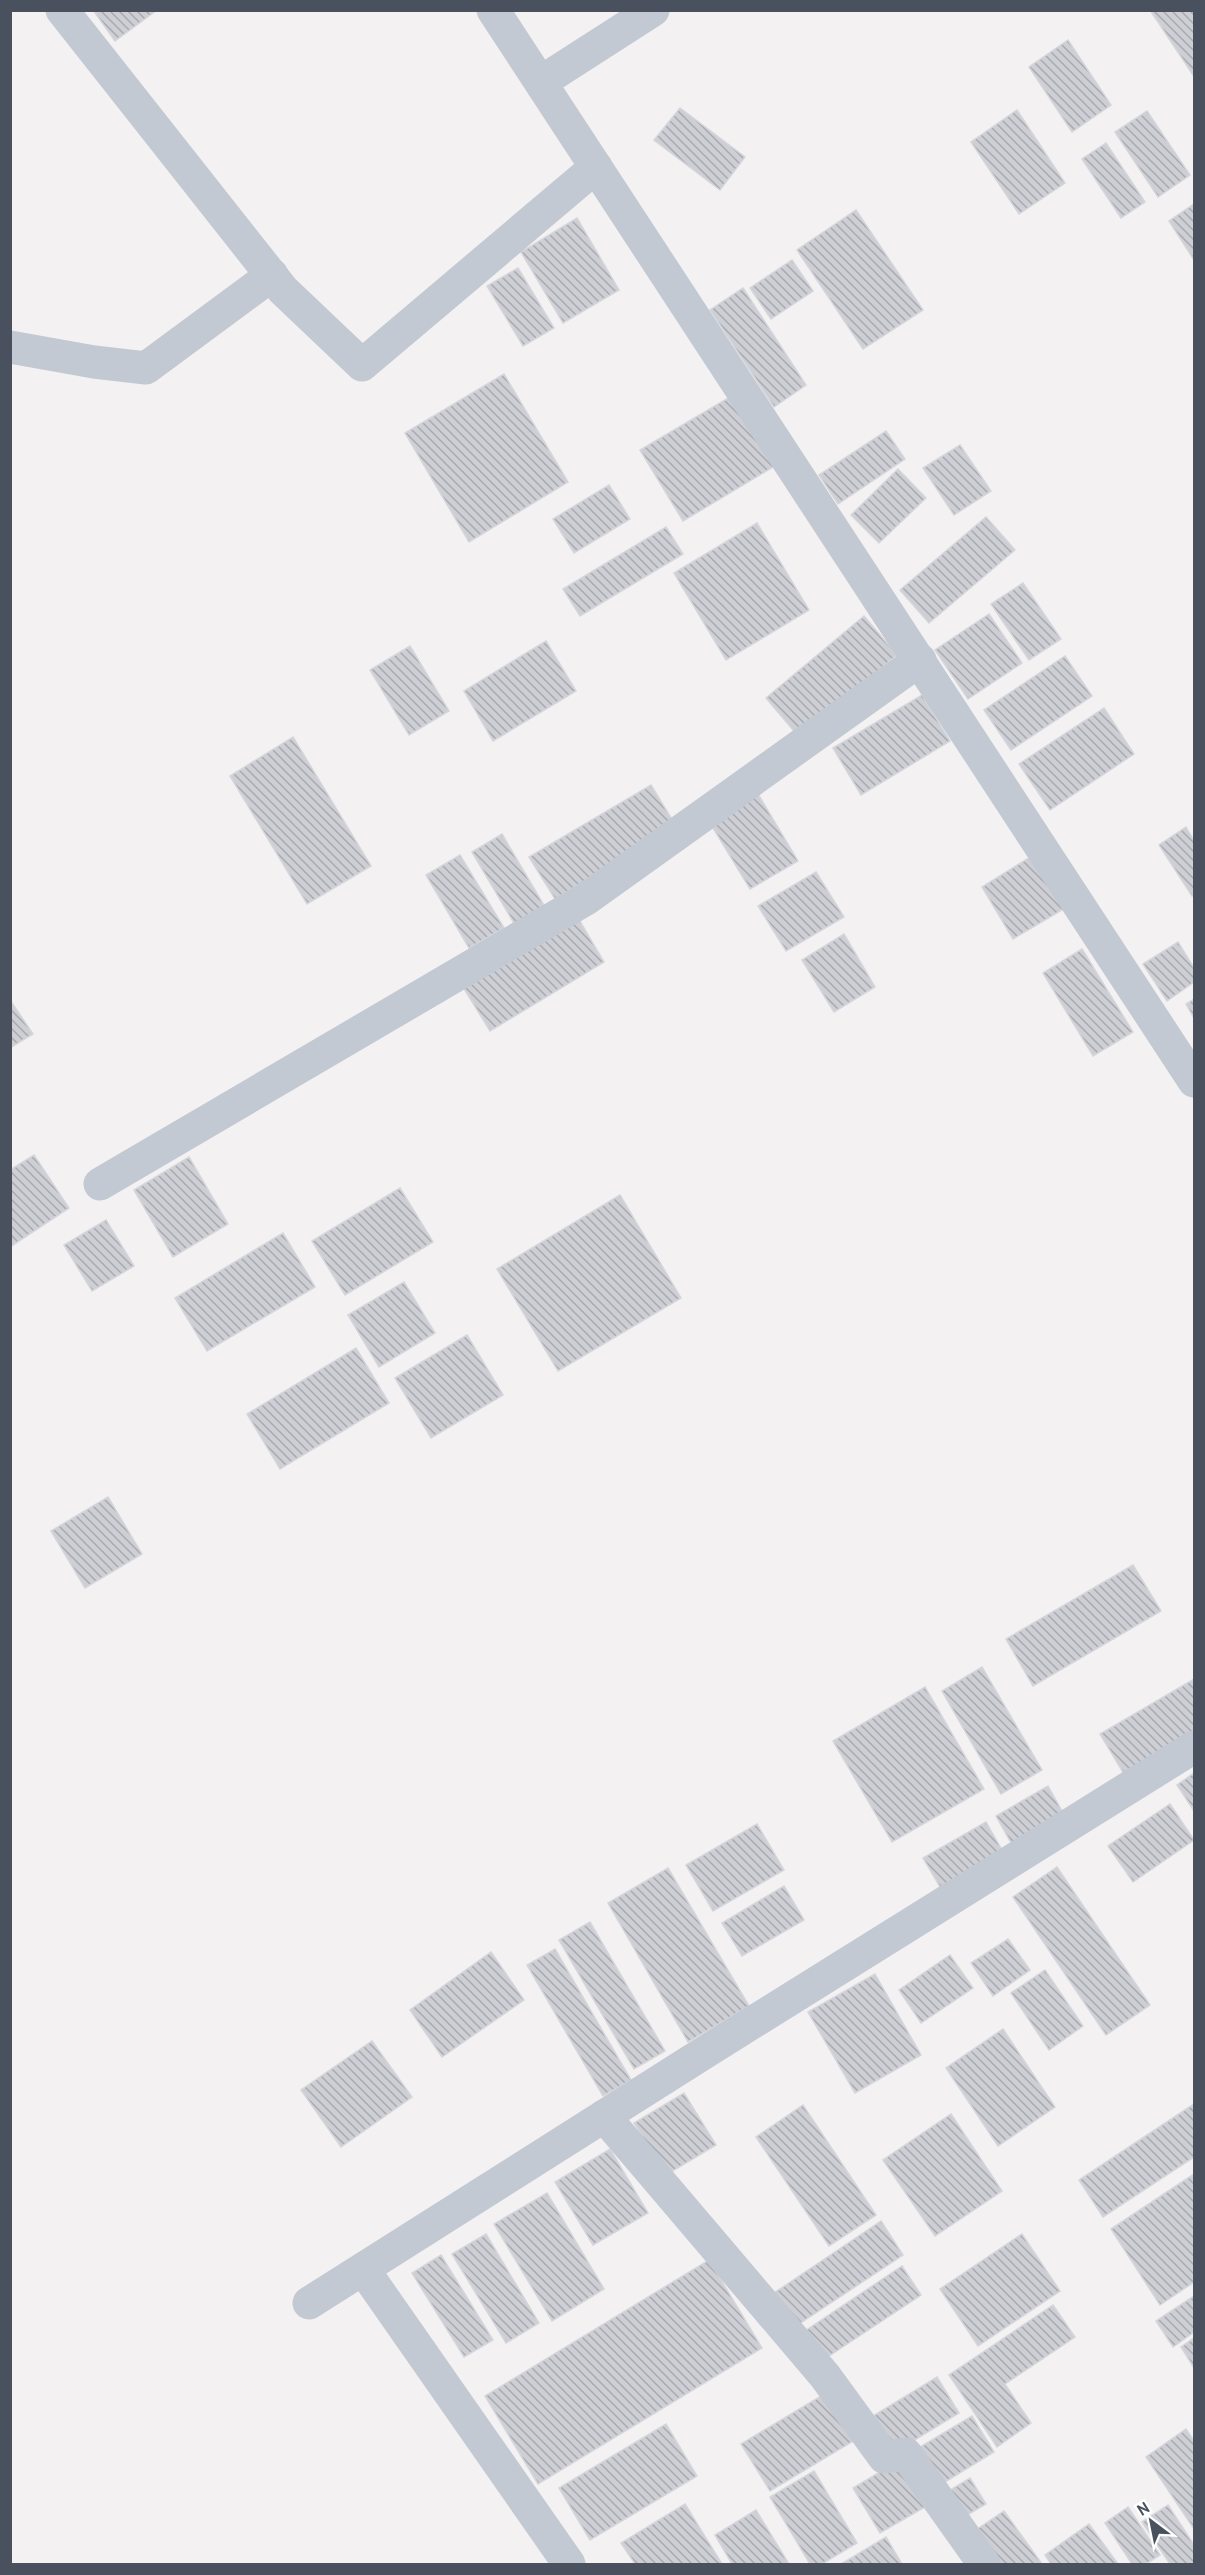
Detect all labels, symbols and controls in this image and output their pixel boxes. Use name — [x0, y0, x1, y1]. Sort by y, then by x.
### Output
north arrow — [1121, 2491, 1181, 2551]
text: N — [1133, 2497, 1153, 2520]

